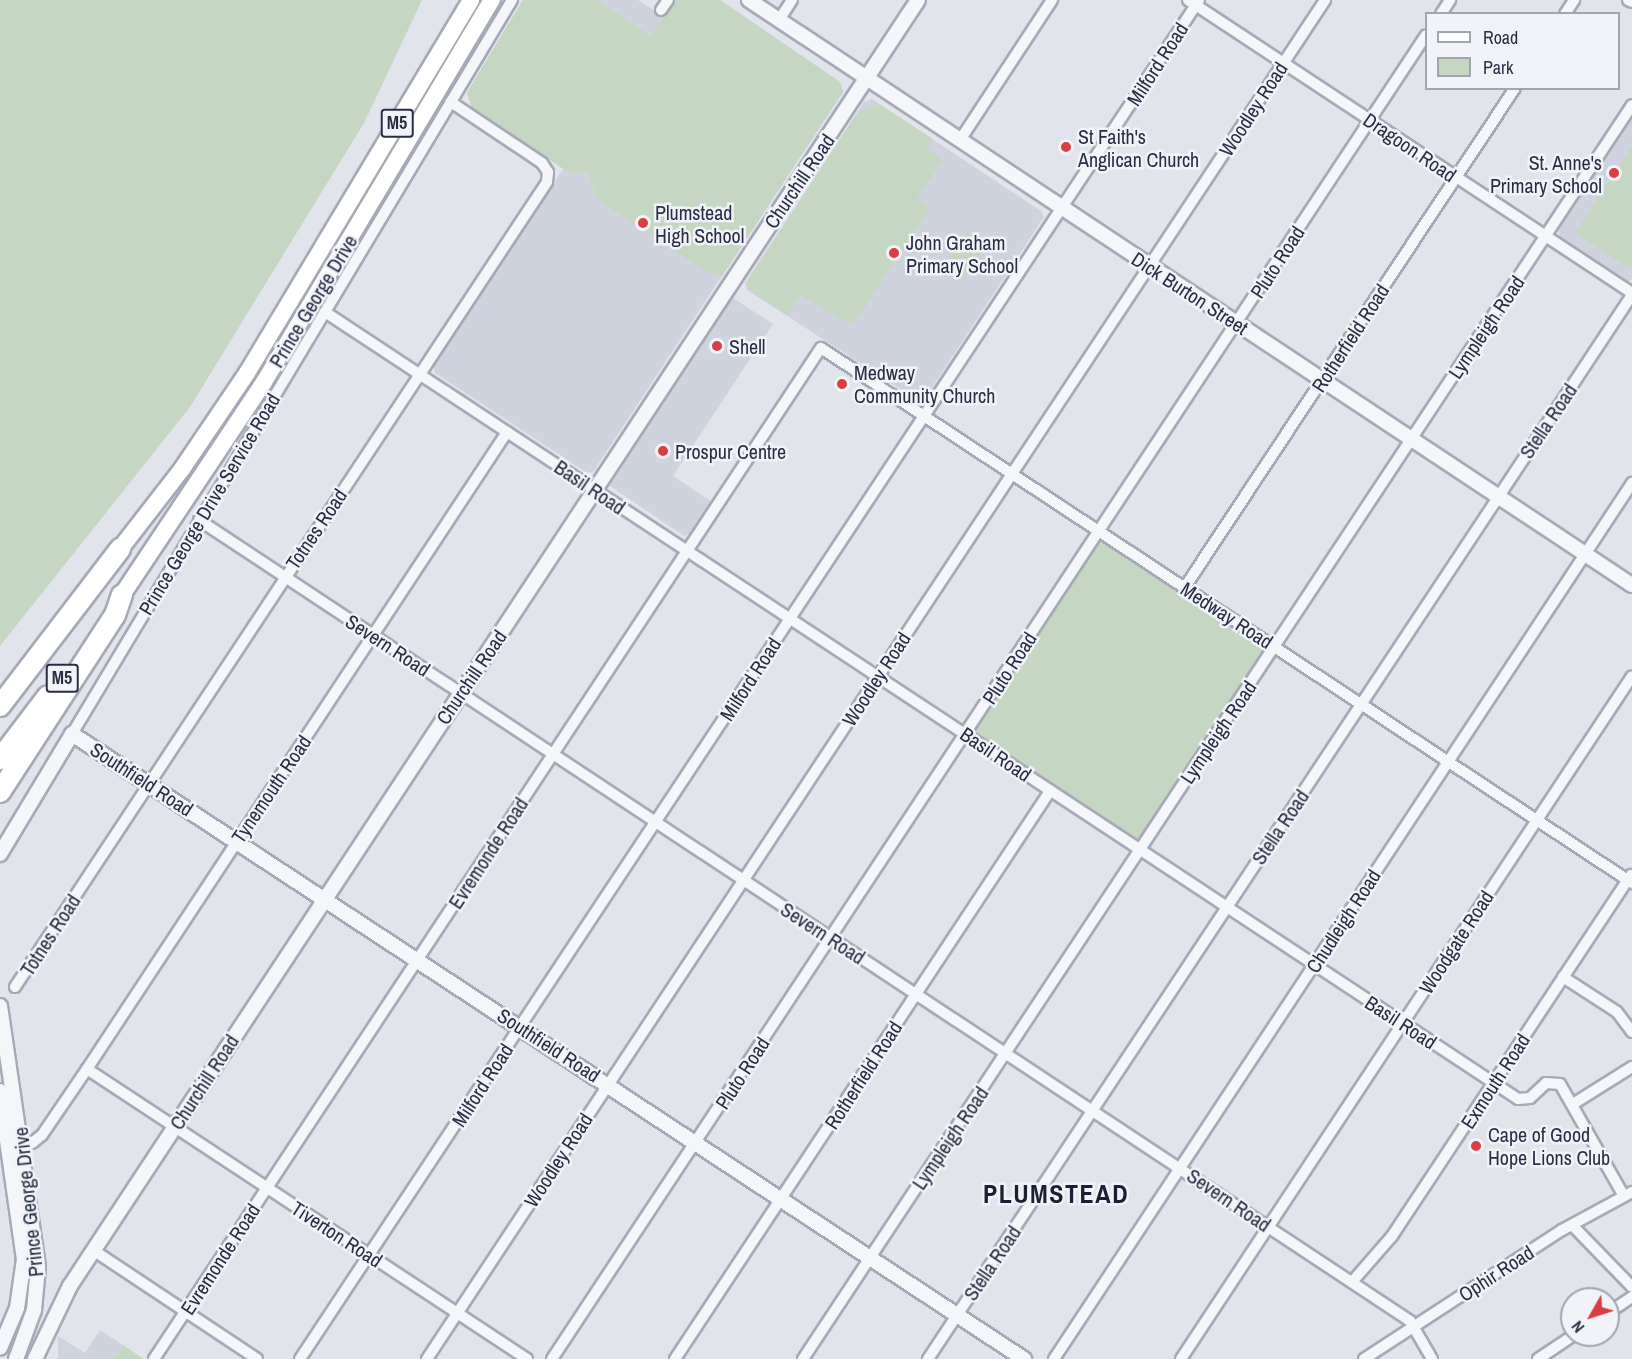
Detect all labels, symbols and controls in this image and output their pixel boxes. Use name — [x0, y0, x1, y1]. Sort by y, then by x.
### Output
legend — [1425, 12, 1620, 90]
street label: Milford Road — [1121, 18, 1193, 110]
text: Road — [1483, 25, 1518, 50]
text: Park — [1483, 55, 1513, 80]
street label: Woodley Road — [1214, 57, 1292, 161]
street label: Dragoon Road — [1359, 107, 1461, 187]
road number: M5 — [380, 108, 414, 138]
place label: St Faith's Anglican Church — [1078, 124, 1199, 171]
street label: Churchill Road — [759, 129, 839, 233]
marker: St Faith's Anglican Church — [1059, 140, 1073, 154]
place label: St. Anne's Primary School — [1490, 150, 1602, 197]
marker: St. Anne's Primary School — [1607, 166, 1621, 180]
place label: Plumstead High School — [655, 200, 744, 247]
marker: Plumstead High School — [636, 216, 650, 230]
street label: Pluto Road — [1245, 221, 1309, 303]
street label: Prince George Drive — [264, 230, 362, 372]
place label: John Graham Primary School — [906, 230, 1018, 277]
marker: John Graham Primary School — [887, 246, 901, 260]
street label: Dick Burton Street — [1127, 246, 1253, 340]
street label: Lympleigh Road — [1443, 271, 1529, 383]
street label: Rotherfield Road — [1306, 279, 1394, 397]
place label: Shell — [729, 334, 765, 358]
marker: Shell — [710, 339, 724, 353]
place label: Medway Community Church — [854, 360, 995, 407]
marker: Medway Community Church — [835, 377, 849, 391]
street label: Stella Road — [1514, 379, 1582, 463]
street label: Prince George Drive Service Road — [133, 389, 285, 619]
place label: Prospur Centre — [675, 439, 786, 463]
marker: Prospur Centre — [656, 444, 670, 458]
street label: Basil Road — [550, 455, 630, 519]
street label: Totnes Road — [280, 484, 352, 574]
street label: Medway Road — [1177, 576, 1277, 654]
street label: Severn Road — [341, 609, 435, 681]
street label: Churchill Road — [431, 625, 511, 729]
street label: Woodley Road — [837, 627, 915, 731]
street label: Pluto Road — [977, 627, 1041, 709]
street label: Milford Road — [714, 633, 786, 725]
road number: M5 — [46, 663, 78, 693]
street label: Lympleigh Road — [1175, 676, 1261, 788]
street label: Basil Road — [956, 722, 1036, 786]
street label: Tynemouth Road — [226, 731, 316, 847]
street label: Southfield Road — [86, 737, 198, 821]
street label: Stella Road — [1246, 785, 1314, 869]
street label: Evremonde Road — [443, 793, 533, 913]
street label: Chudleigh Road — [1301, 865, 1385, 977]
street label: Woodgate Road — [1414, 886, 1498, 998]
street label: Totnes Road — [15, 890, 85, 980]
street label: Severn Road — [776, 897, 870, 969]
street label: Basil Road — [1361, 990, 1441, 1054]
street label: Southfield Road — [493, 1003, 605, 1087]
street label: Rotherfield Road — [819, 1016, 907, 1134]
street label: Exmouth Road — [1455, 1029, 1535, 1133]
street label: Churchill Road — [164, 1030, 244, 1134]
street label: Pluto Road — [710, 1032, 774, 1114]
street label: Milford Road — [446, 1039, 518, 1131]
street label: Lympleigh Road — [907, 1082, 993, 1194]
street label: Woodley Road — [519, 1108, 597, 1212]
place label: Cape of Good Hope Lions Club — [1488, 1122, 1610, 1169]
street label: Prince George Drive — [8, 1126, 48, 1278]
marker: Cape of Good Hope Lions Club — [1469, 1139, 1483, 1153]
street label: Severn Road — [1183, 1163, 1275, 1237]
district label: PLUMSTEAD — [983, 1178, 1129, 1210]
street label: Tiverton Road — [287, 1196, 387, 1272]
street label: Evremonde Road — [175, 1199, 265, 1319]
street label: Stella Road — [958, 1221, 1026, 1305]
street label: Ophir Road — [1454, 1240, 1538, 1306]
north arrow — [1560, 1287, 1620, 1347]
text: N — [1566, 1316, 1589, 1338]

